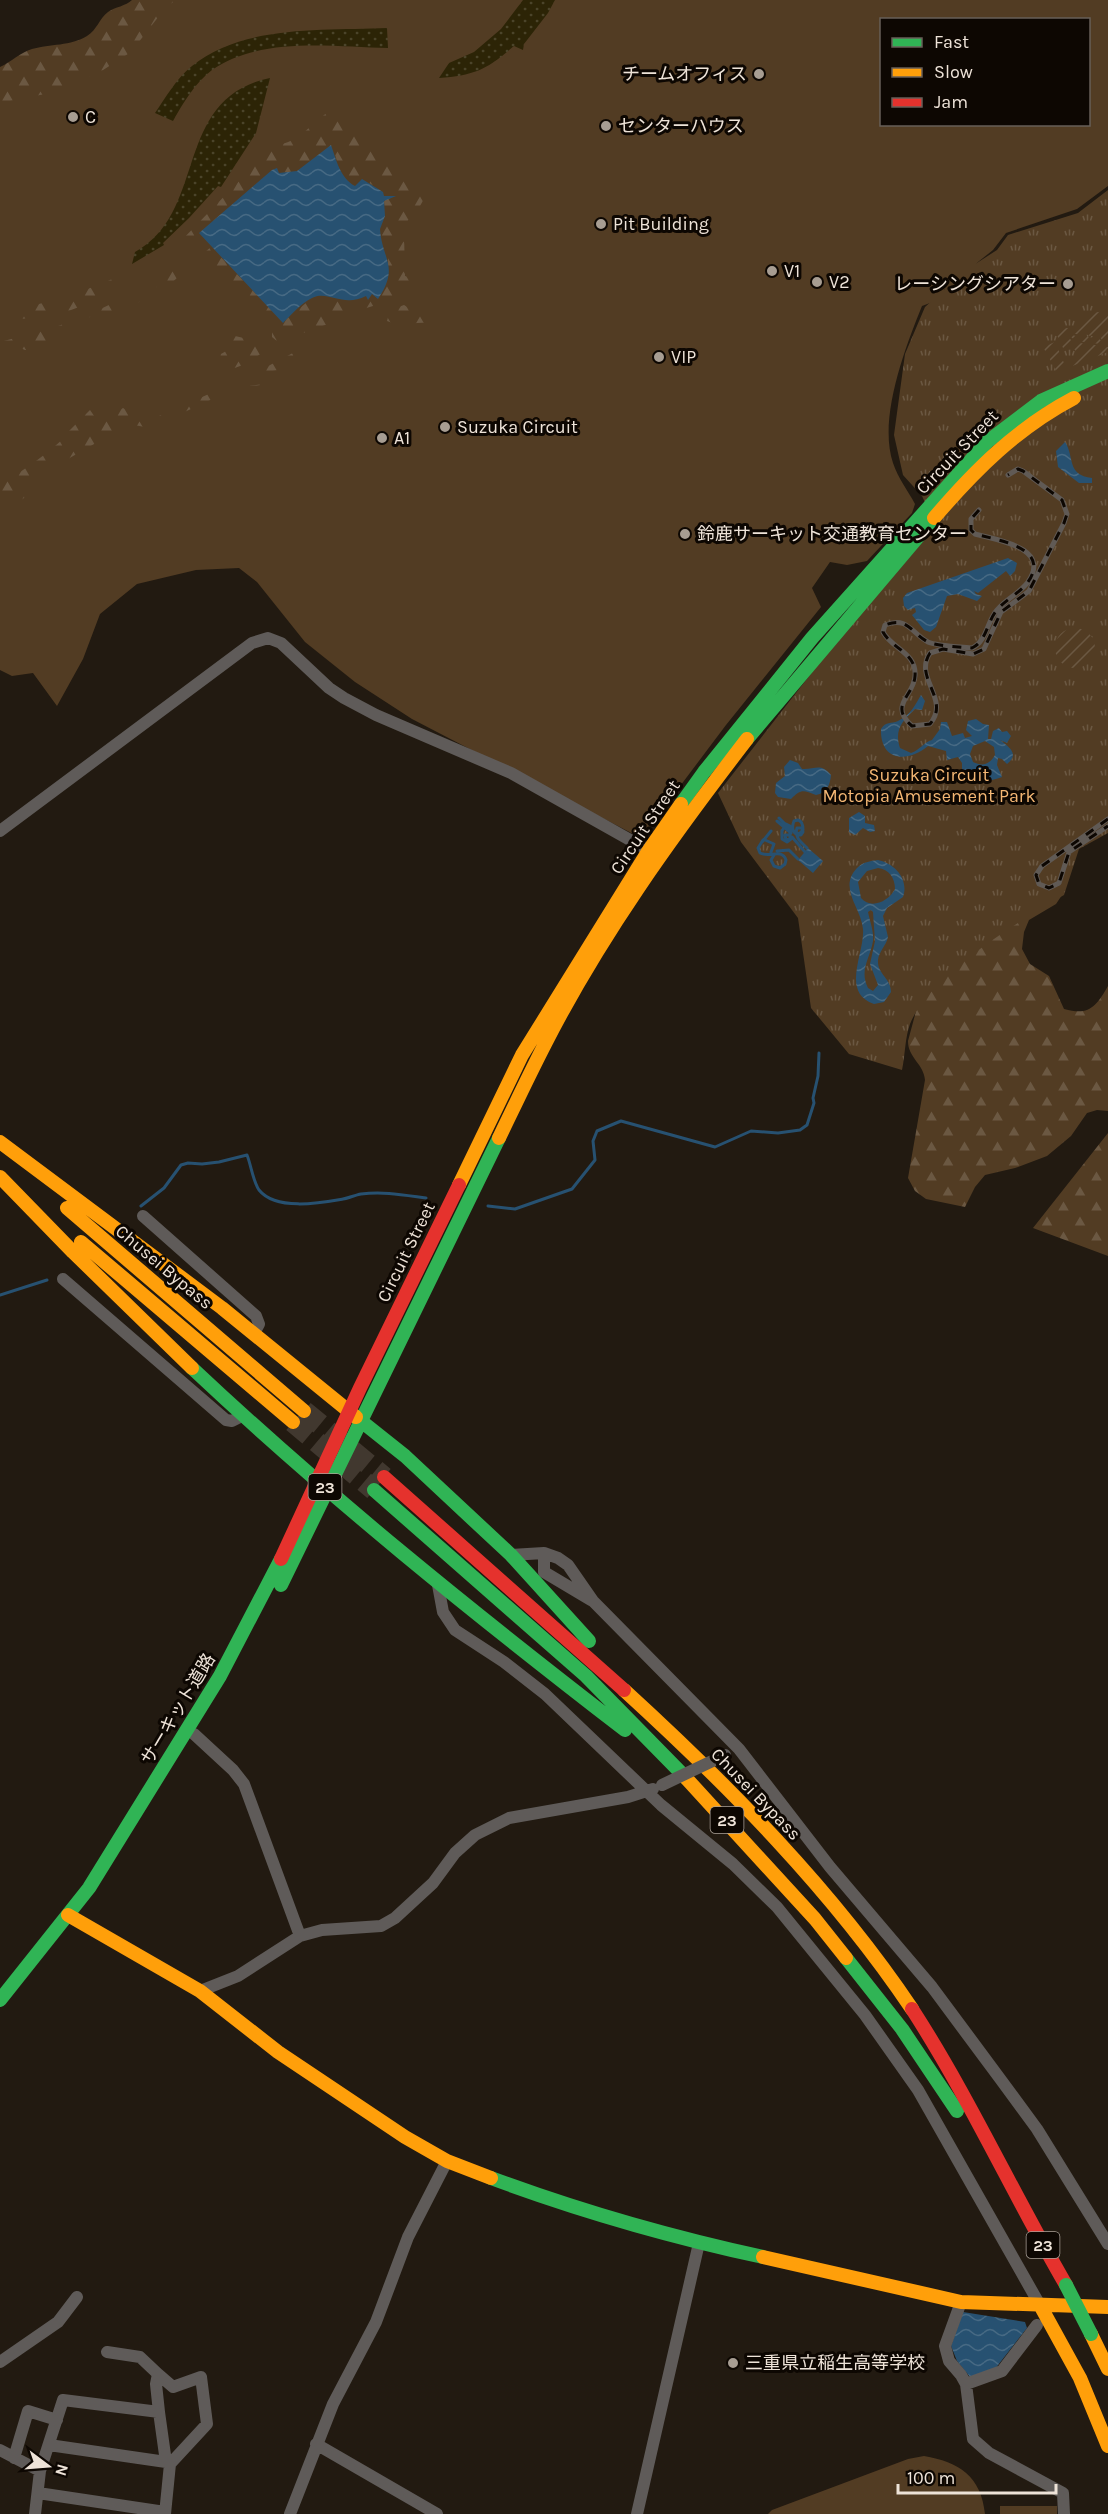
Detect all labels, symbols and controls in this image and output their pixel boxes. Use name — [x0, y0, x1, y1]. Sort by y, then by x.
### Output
legend — [880, 18, 1090, 126]
text: Fast — [934, 31, 969, 53]
text: Slow — [934, 61, 973, 83]
place label: チームオフィス — [622, 63, 747, 85]
marker: チームオフィス — [752, 67, 766, 81]
text: Jam — [934, 91, 968, 113]
place label: C — [85, 106, 96, 128]
marker: C — [66, 110, 80, 124]
place label: センターハウス — [618, 115, 744, 137]
marker: センターハウス — [599, 119, 613, 133]
place label: Pit Building — [613, 213, 709, 235]
marker: Pit Building — [594, 217, 608, 231]
place label: V1 — [784, 260, 800, 282]
marker: V1 — [765, 264, 779, 278]
place label: V2 — [829, 271, 850, 293]
place label: レーシングシアター — [894, 273, 1056, 295]
marker: V2 — [810, 275, 824, 289]
marker: レーシングシアター — [1061, 277, 1075, 291]
place label: VIP — [671, 346, 696, 368]
marker: VIP — [652, 350, 666, 364]
street label: Circuit Street — [911, 405, 1003, 499]
place label: Suzuka Circuit — [457, 416, 578, 438]
marker: Suzuka Circuit — [438, 420, 452, 434]
place label: A1 — [394, 427, 410, 449]
marker: A1 — [375, 431, 389, 445]
place label: 鈴鹿サーキット交通教育センター — [697, 523, 967, 545]
marker: 鈴鹿サーキット交通教育センター — [678, 527, 692, 541]
park label: Suzuka Circuit Motopia Amusement Park — [822, 764, 1036, 807]
street label: Circuit Street — [605, 776, 685, 878]
street label: Circuit Street — [372, 1198, 440, 1306]
street label: Chusei Bypass — [111, 1220, 217, 1314]
road number: 23 — [308, 1474, 342, 1500]
street label: サーキット道路 — [136, 1649, 220, 1769]
street label: Chusei Bypass — [706, 1743, 806, 1845]
road number: 23 — [710, 1807, 744, 1833]
road number: 23 — [1026, 2232, 1060, 2258]
place label: 三重県立稲生高等学校 — [745, 2352, 925, 2374]
marker: 三重県立稲生高等学校 — [726, 2356, 740, 2370]
north arrow — [18, 2436, 78, 2496]
scale bar — [898, 2457, 1056, 2495]
text: N — [51, 2462, 73, 2478]
text: 100 m — [907, 2467, 955, 2489]

